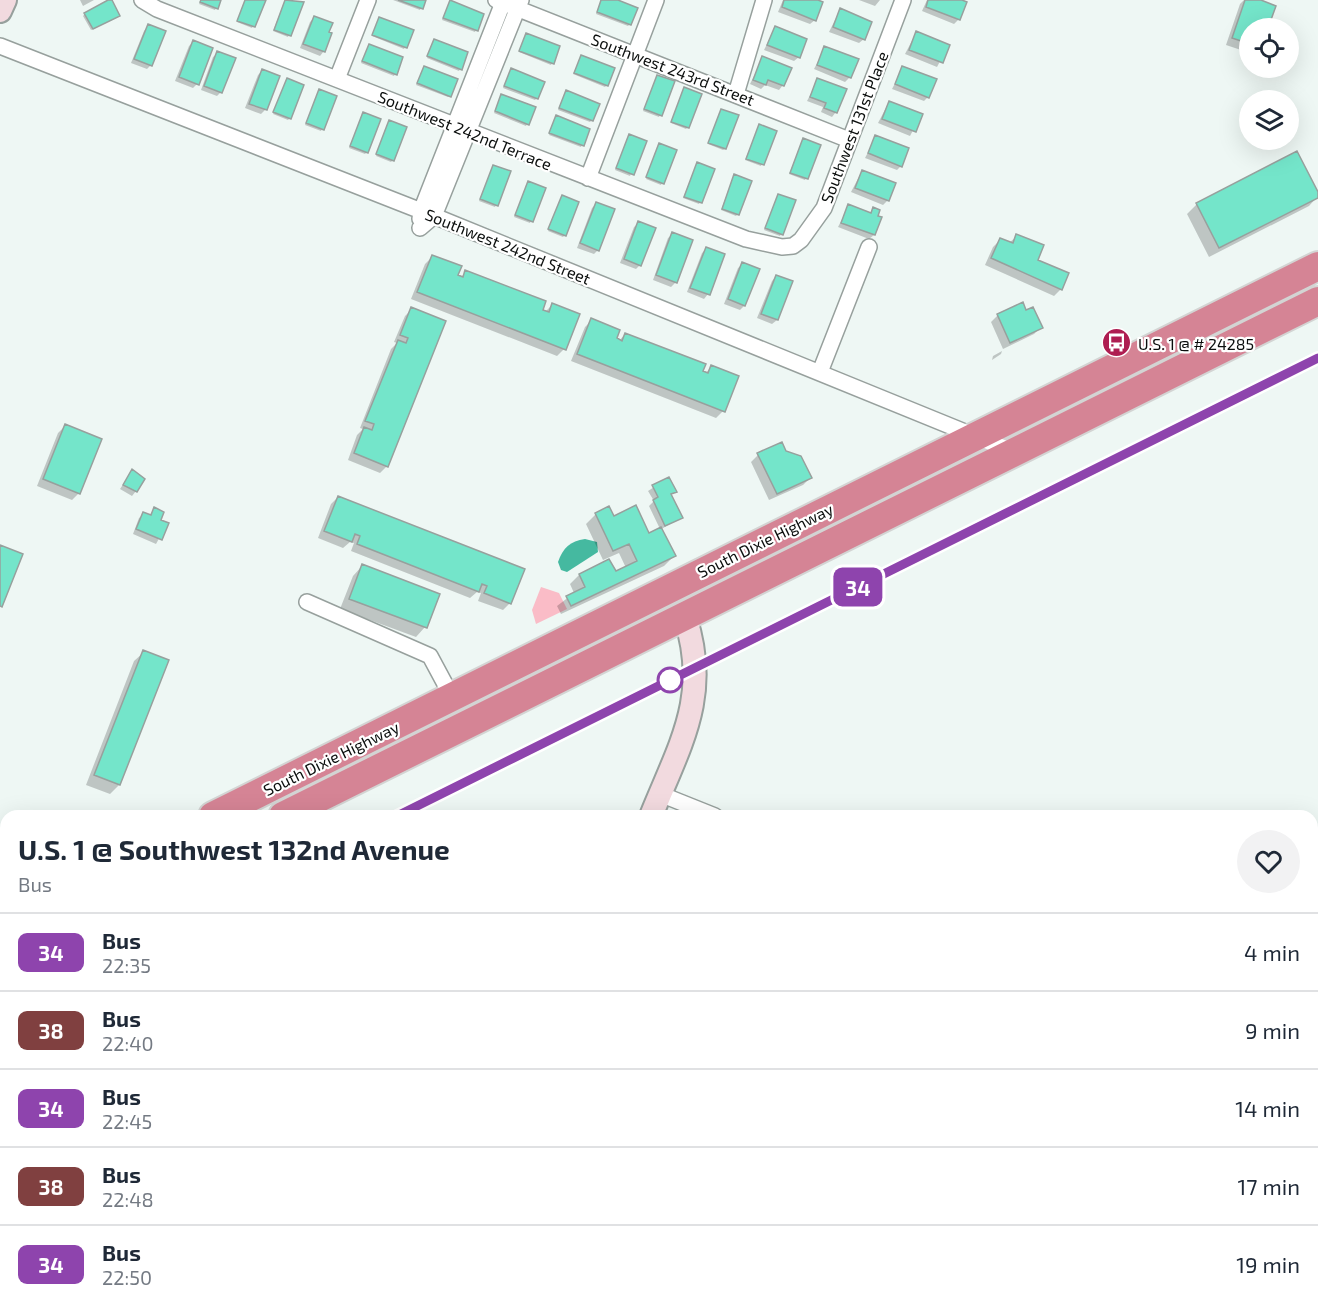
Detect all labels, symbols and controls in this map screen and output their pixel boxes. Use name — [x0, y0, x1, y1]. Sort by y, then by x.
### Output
map controls — [1239, 18, 1299, 150]
button: locate — [1239, 18, 1299, 78]
street label: Southwest 243rd Street — [589, 29, 757, 109]
street label: Southwest 131st Place — [816, 49, 892, 205]
street label: Southwest 242nd Terrace — [375, 86, 555, 174]
button: layers — [1239, 90, 1299, 150]
street label: Southwest 242nd Street — [423, 204, 593, 288]
bus stop icon: U.S. 1 @ # 24285 — [1101, 327, 1133, 359]
place label: U.S. 1 @ # 24285 — [1138, 334, 1254, 353]
street label: South Dixie Highway — [694, 499, 836, 581]
line badge: 34 — [831, 568, 885, 606]
text: 34 — [845, 575, 871, 600]
unlabelled marker — [657, 667, 683, 693]
street label: South Dixie Highway — [260, 717, 402, 799]
button: heart — [1237, 830, 1300, 893]
text: U.S. 1 @ Southwest 132nd Avenue — [18, 832, 450, 866]
text: Bus — [18, 872, 52, 896]
text: Bus — [102, 927, 141, 953]
text: 4 min — [1244, 939, 1300, 965]
text: 34 — [38, 940, 64, 965]
text: 22:35 — [102, 953, 151, 977]
text: Bus — [102, 1005, 141, 1031]
text: 9 min — [1245, 1017, 1300, 1043]
text: 38 — [39, 1018, 64, 1043]
text: 22:40 — [102, 1031, 154, 1055]
text: Bus — [102, 1083, 141, 1109]
text: 14 min — [1235, 1095, 1300, 1121]
text: 34 — [38, 1096, 64, 1121]
text: 22:45 — [102, 1109, 152, 1133]
text: Bus — [102, 1161, 141, 1187]
text: 17 min — [1238, 1173, 1300, 1199]
text: 38 — [39, 1174, 64, 1199]
text: 22:48 — [102, 1187, 154, 1211]
text: Bus — [102, 1239, 141, 1265]
text: 19 min — [1236, 1251, 1300, 1277]
text: 34 — [38, 1252, 64, 1277]
text: 22:50 — [102, 1265, 152, 1289]

